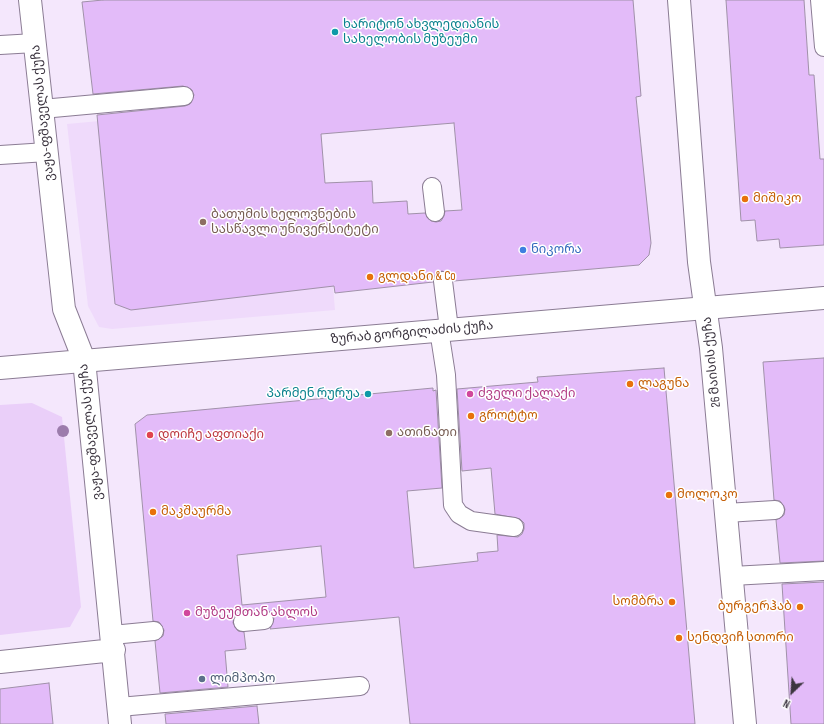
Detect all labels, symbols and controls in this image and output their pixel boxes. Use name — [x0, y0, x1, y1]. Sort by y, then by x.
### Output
place label: ხარიტონ ახვლედიანის სახელობის მუზეუმი — [343, 17, 499, 48]
marker: ხარიტონ ახვლედიანის სახელობის მუზეუმი — [330, 27, 340, 37]
street label: ვაჟა-ფშაველას ქუჩა — [28, 44, 58, 182]
place label: მიშიკო — [753, 191, 801, 207]
marker: მიშიკო — [740, 194, 750, 204]
place label: ბათუმის ხელოვნების სასწავლი უნივერსიტეტი — [211, 207, 379, 238]
marker: ბათუმის ხელოვნების სასწავლი უნივერსიტეტი — [198, 217, 208, 227]
place label: ნიკორა — [531, 242, 582, 258]
marker: ნიკორა — [518, 245, 528, 255]
place label: გლდანი & Co — [378, 269, 456, 285]
marker: გლდანი & Co — [365, 272, 375, 282]
street label: 26 მაისის ქუჩა — [699, 316, 725, 408]
street label: ზურაბ გორგილაძის ქუჩა — [330, 318, 494, 348]
street label: ვაჟა-ფშაველას ქუჩა — [76, 363, 106, 501]
place label: ლაგუნა — [638, 376, 690, 392]
marker: ლაგუნა — [625, 379, 635, 389]
place label: პარმენ რურუა — [267, 386, 360, 402]
place label: ძველი ქალაქი — [478, 386, 575, 402]
marker: პარმენ რურუა — [363, 389, 373, 399]
marker: ძველი ქალაქი — [465, 389, 475, 399]
place label: გროტტო — [479, 408, 538, 424]
marker: გროტტო — [466, 411, 476, 421]
place label: ათინათი — [397, 425, 457, 441]
place label: დოიჩე აფთიაქი — [158, 427, 264, 443]
marker: ათინათი — [384, 428, 394, 438]
marker: დოიჩე აფთიაქი — [145, 430, 155, 440]
place label: მოლოკო — [677, 487, 738, 503]
marker: მოლოკო — [664, 490, 674, 500]
place label: მაკშაურმა — [161, 504, 231, 520]
marker: მაკშაურმა — [148, 507, 158, 517]
place label: სომბრა — [612, 594, 664, 610]
marker: სომბრა — [667, 597, 677, 607]
place label: ბურგერჰაბ — [718, 599, 792, 615]
marker: ბურგერჰაბ — [795, 602, 805, 612]
place label: მუზეუმთან ახლოს — [195, 605, 318, 621]
marker: მუზეუმთან ახლოს — [182, 608, 192, 618]
place label: სენდვიჩ სთორი — [687, 630, 794, 646]
marker: სენდვიჩ სთორი — [674, 633, 684, 643]
place label: ლიმპოპო — [210, 671, 275, 687]
north arrow — [772, 672, 812, 712]
marker: ლიმპოპო — [197, 674, 207, 684]
text: N — [781, 696, 792, 710]

